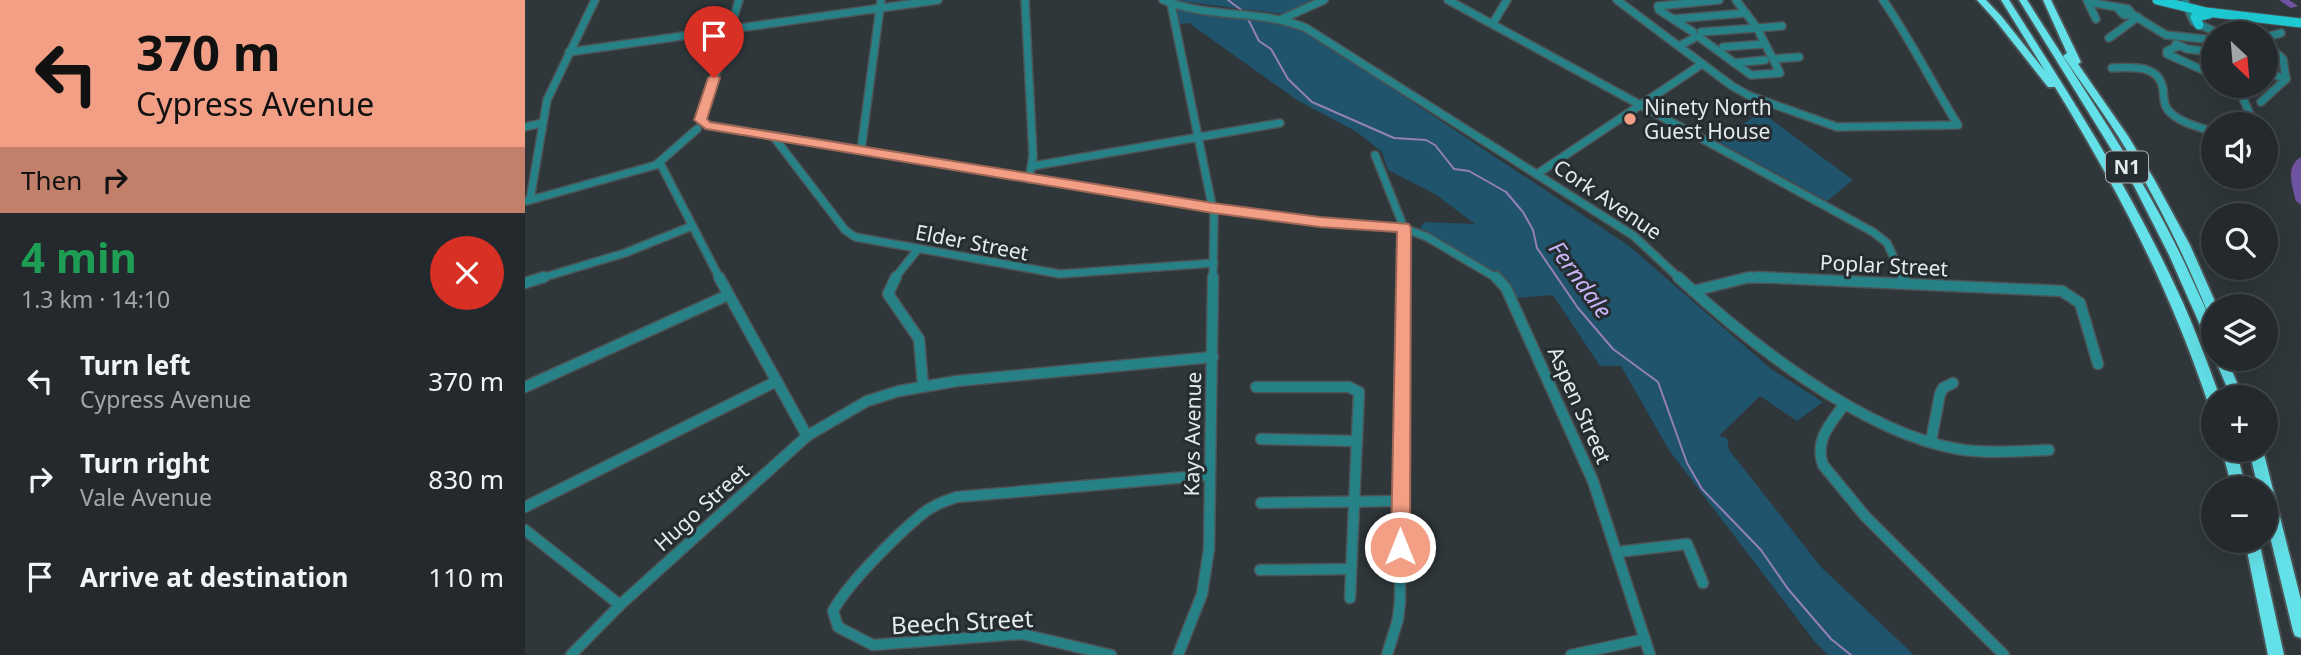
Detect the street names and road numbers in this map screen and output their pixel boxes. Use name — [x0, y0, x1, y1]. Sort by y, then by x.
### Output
street label: Cork Avenue — [1548, 152, 1668, 246]
road number: N1 — [2106, 152, 2148, 182]
street label: Elder Street — [913, 217, 1031, 267]
street label: Poplar Street — [1819, 248, 1949, 282]
street label: Aspen Street — [1542, 342, 1618, 468]
street label: Kays Avenue — [1177, 371, 1207, 497]
street label: Hugo Street — [648, 457, 755, 557]
street label: Beech Street — [890, 601, 1034, 641]

